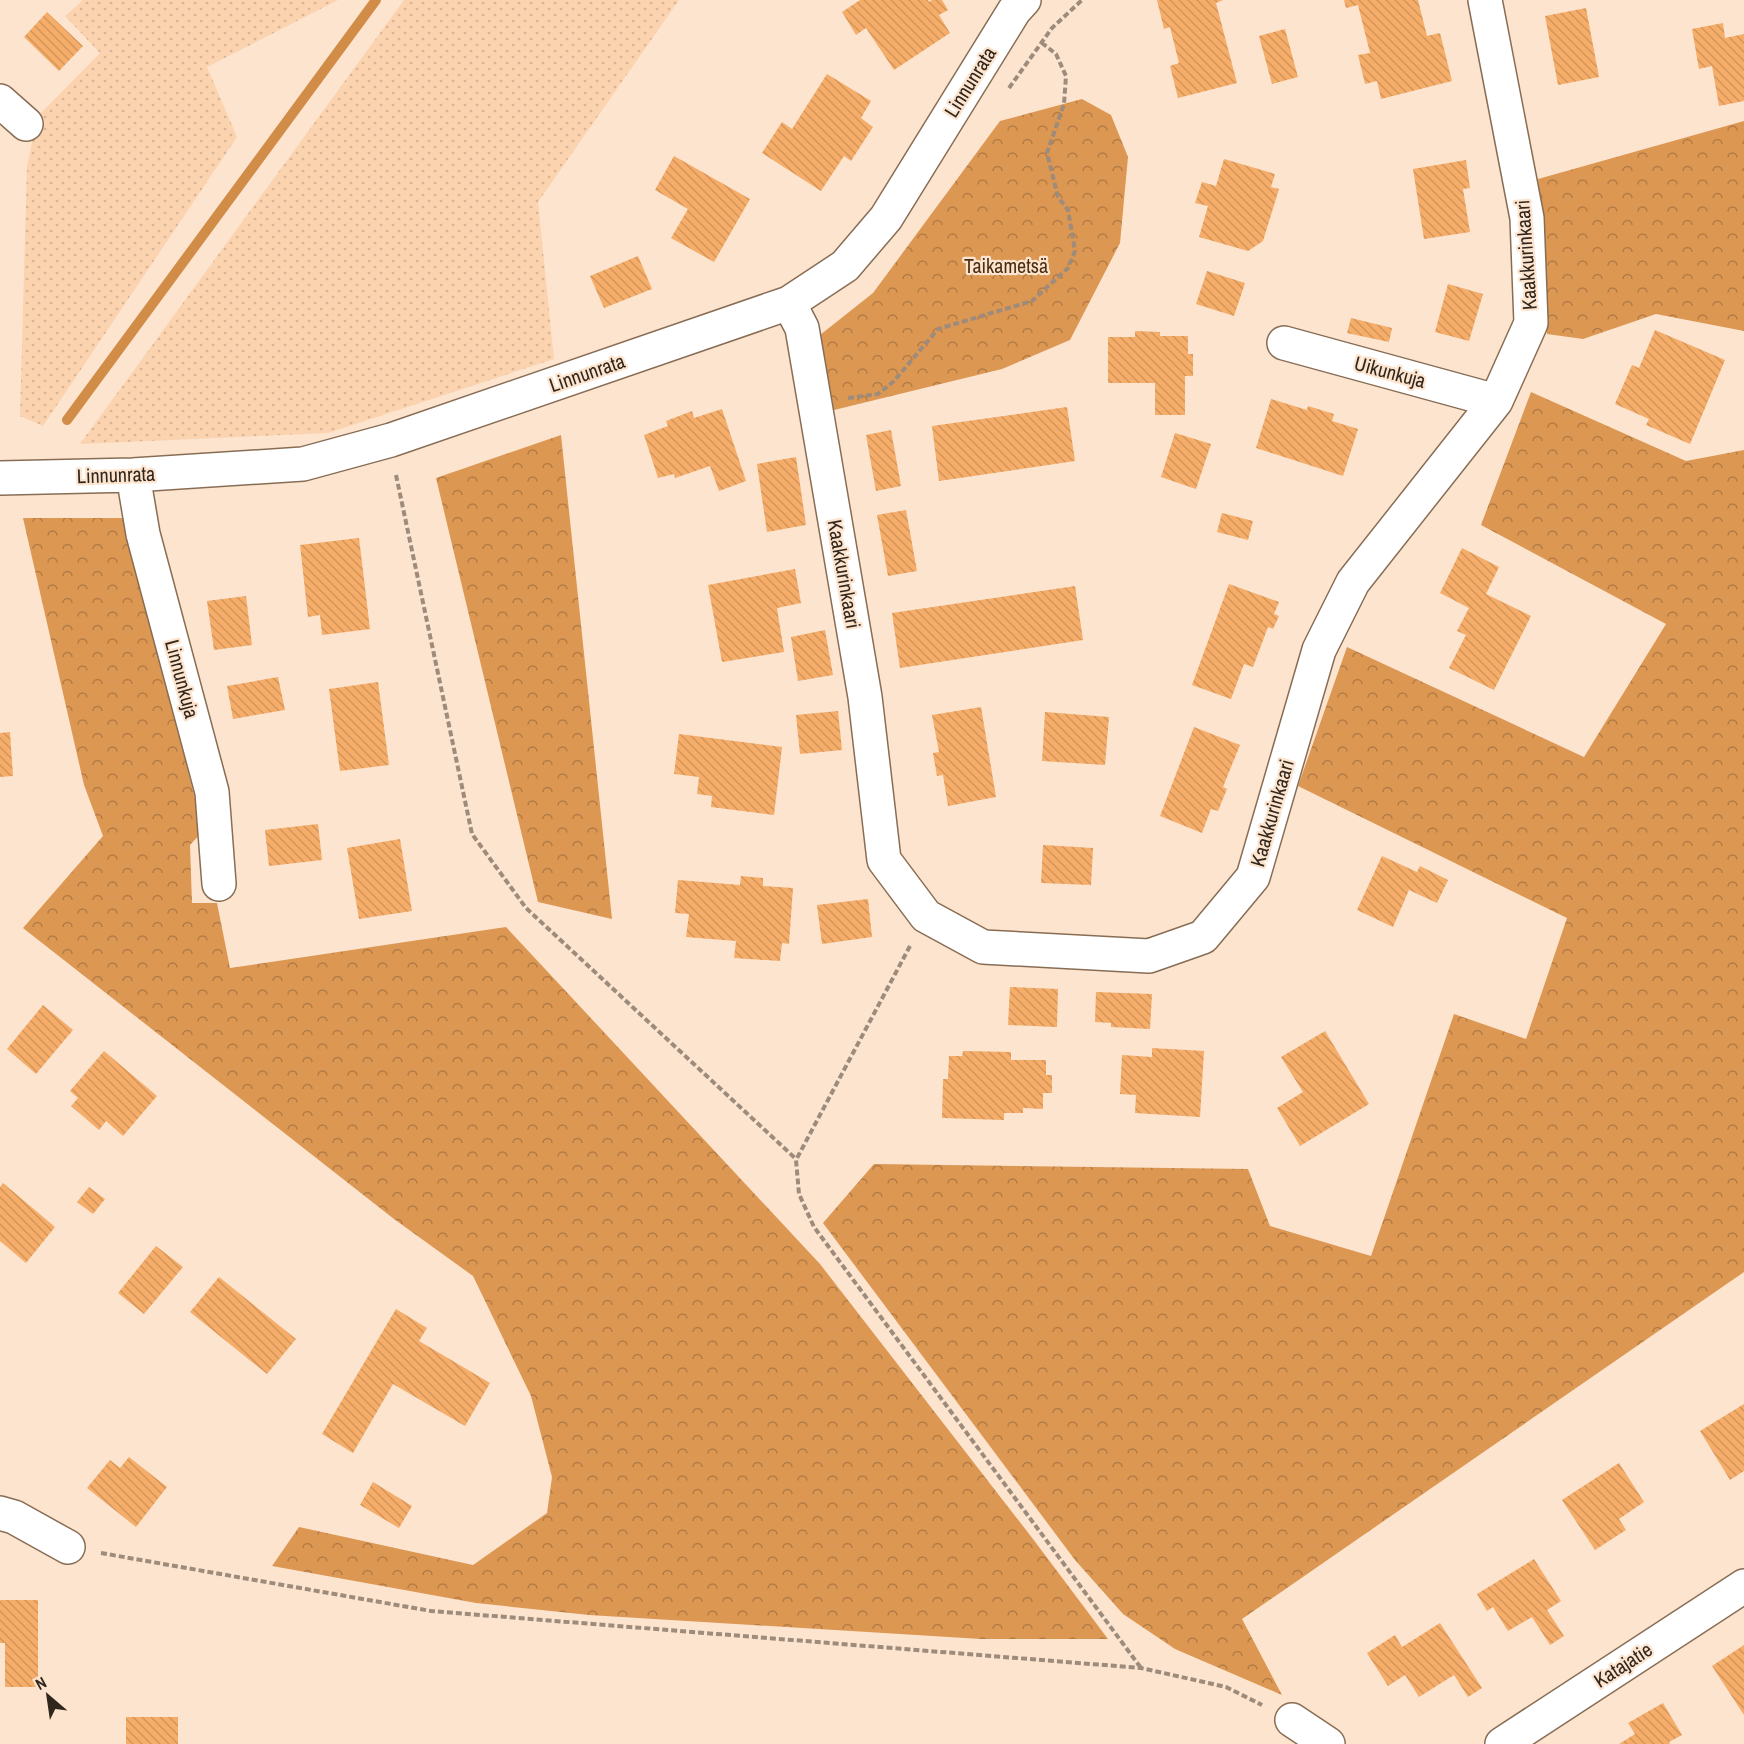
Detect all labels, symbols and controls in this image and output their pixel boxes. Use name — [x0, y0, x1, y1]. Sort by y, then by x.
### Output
street label: Linnunrata — [937, 41, 1002, 122]
street label: Kaakkurinkaari — [1508, 199, 1543, 311]
park label: Taikametsä — [964, 252, 1048, 279]
street label: Linnunrata — [545, 347, 628, 398]
street label: Uikunkuja — [1351, 349, 1429, 394]
street label: Linnunrata — [76, 460, 156, 489]
street label: Kaakkurinkaari — [822, 517, 867, 631]
street label: Linnunkuja — [159, 637, 206, 721]
street label: Kaakkurinkaari — [1243, 756, 1300, 870]
street label: Katajatie — [1588, 1636, 1657, 1694]
north arrow — [18, 1666, 78, 1726]
text: N — [31, 1671, 50, 1695]

